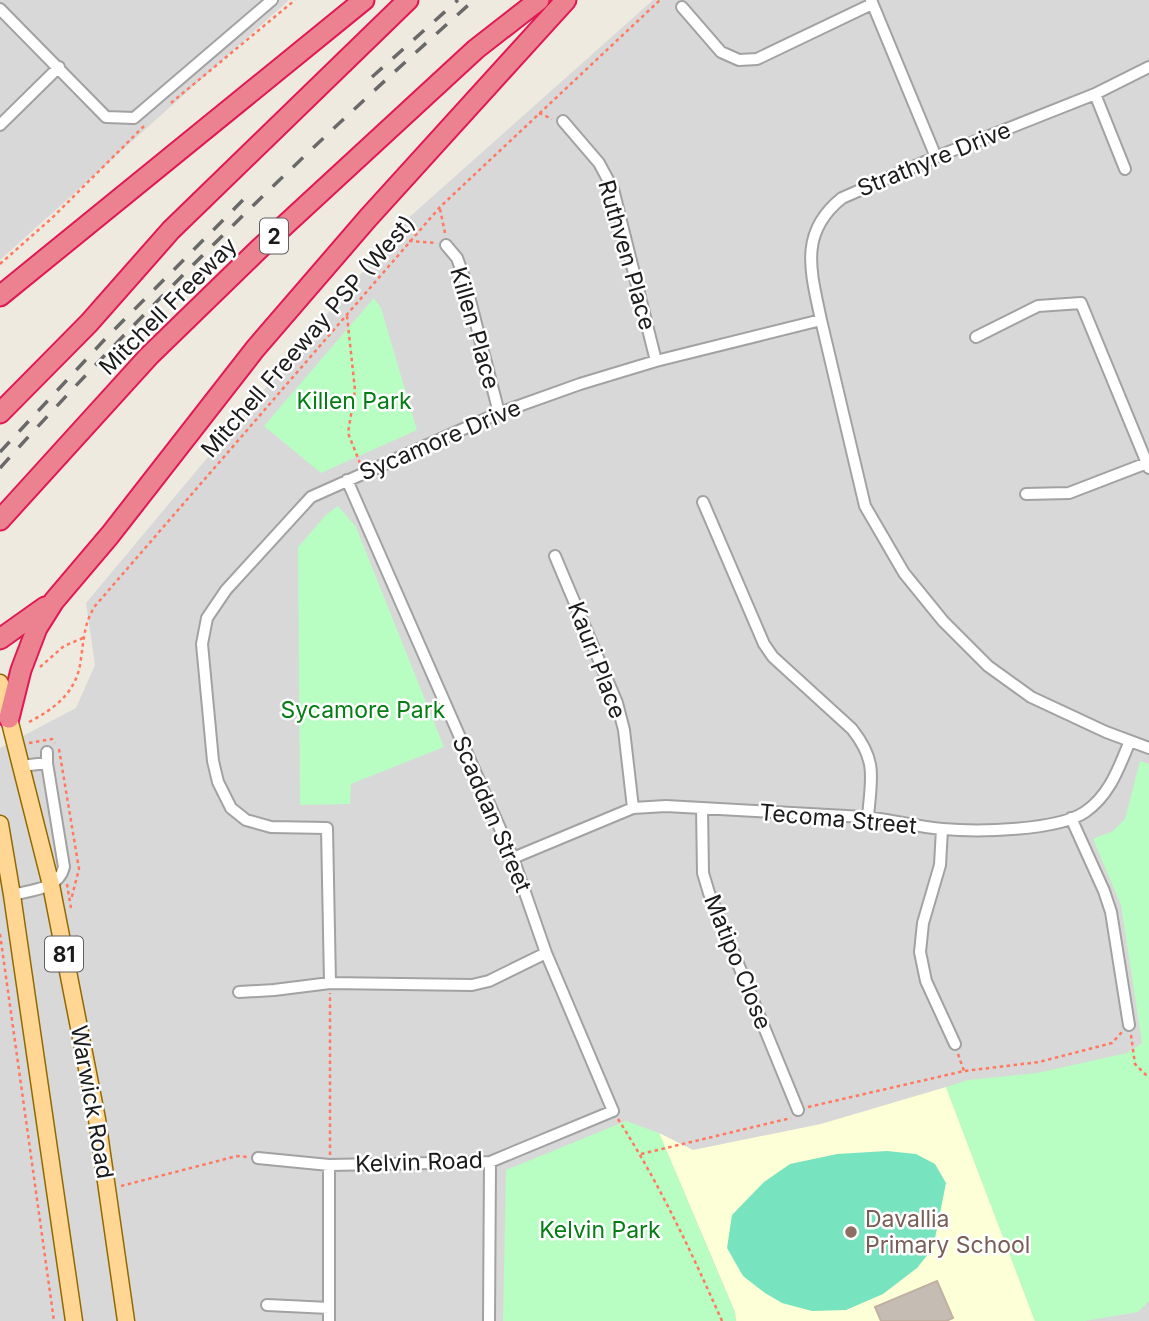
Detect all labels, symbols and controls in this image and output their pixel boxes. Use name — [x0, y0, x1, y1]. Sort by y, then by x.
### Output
street label: Strathyre Drive — [853, 116, 1015, 202]
street label: Ruthven Place — [592, 177, 662, 333]
street label: Mitchell Freeway PSP (West) — [195, 209, 421, 463]
road number: 2 — [260, 218, 288, 254]
street label: Mitchell Freeway — [93, 231, 243, 381]
street label: Killen Place — [444, 264, 506, 392]
park label: Killen Park — [296, 387, 412, 415]
street label: Sycamore Drive — [355, 393, 525, 487]
street label: Kauri Place — [562, 598, 632, 722]
park label: Sycamore Park — [281, 696, 446, 724]
street label: Scaddan Street — [446, 732, 538, 897]
street label: Tecoma Street — [758, 798, 918, 840]
street label: Matipo Close — [698, 891, 778, 1033]
road number: 81 — [45, 936, 83, 972]
street label: Warwick Road — [65, 1023, 119, 1181]
street label: Kelvin Road — [355, 1146, 483, 1178]
place label: Davallia Primary School — [865, 1205, 1030, 1259]
park label: Kelvin Park — [539, 1216, 661, 1244]
marker: Davallia Primary School — [843, 1224, 859, 1240]

